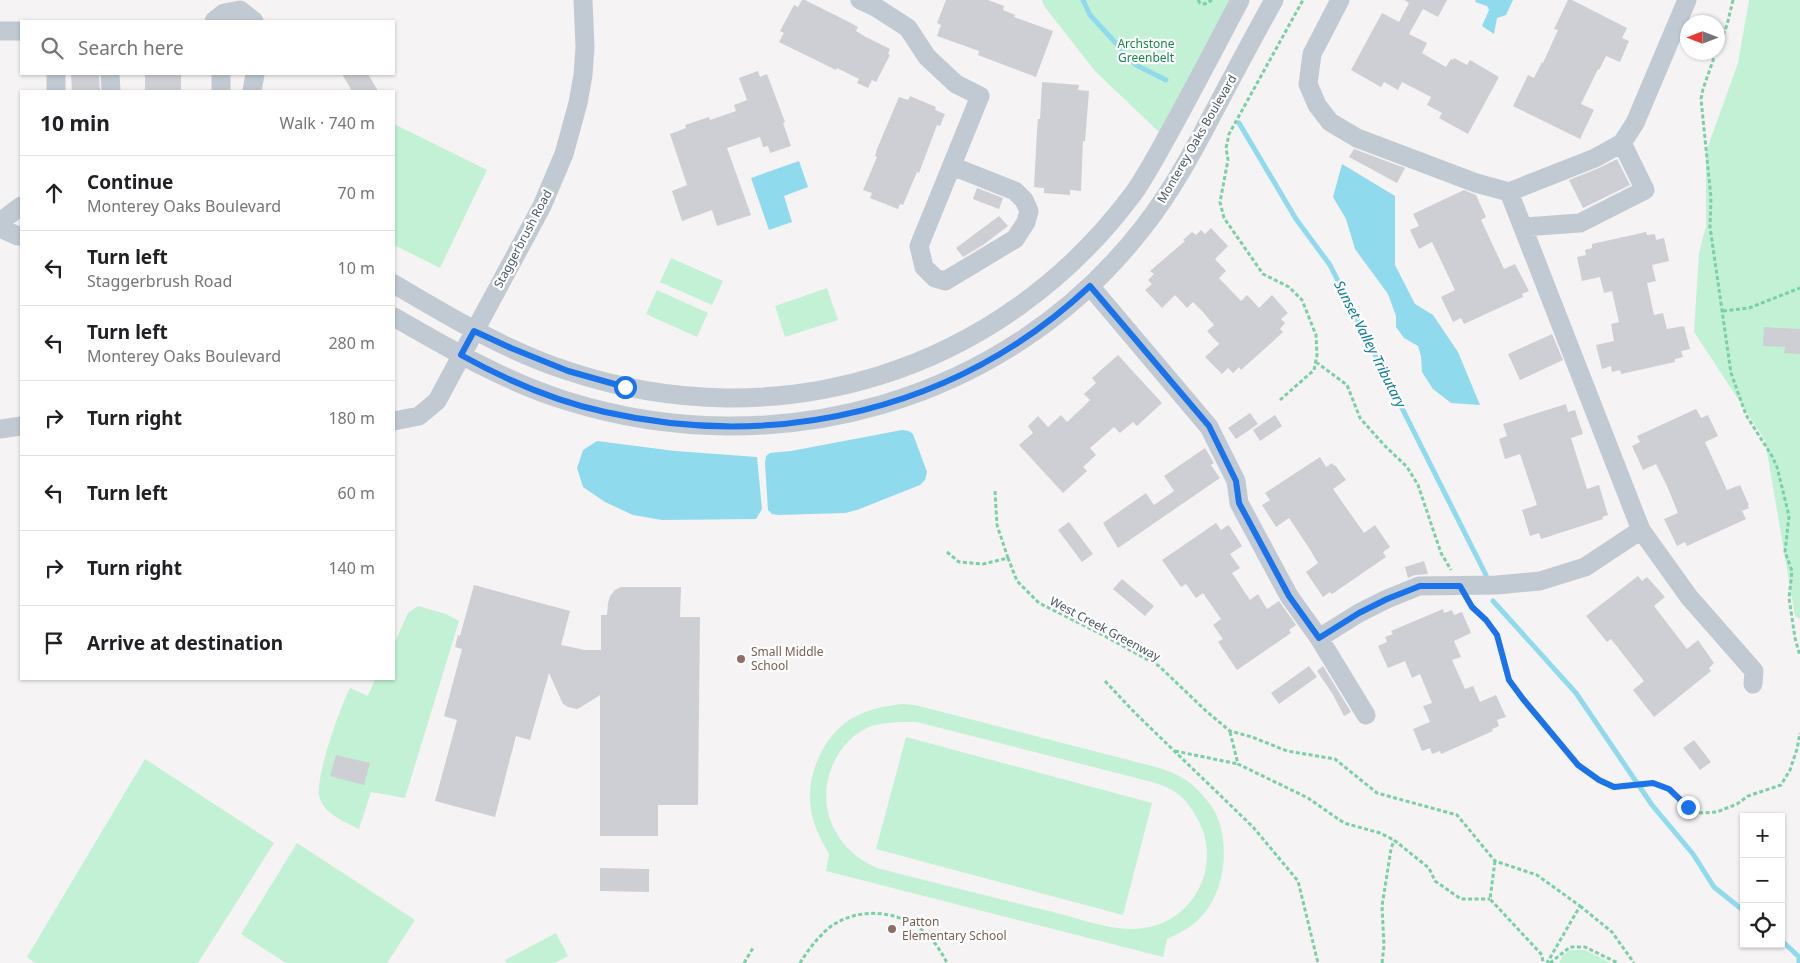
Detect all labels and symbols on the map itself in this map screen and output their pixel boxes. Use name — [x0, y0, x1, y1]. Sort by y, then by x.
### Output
north arrow — [1680, 15, 1725, 60]
park label: Archstone Greenbelt — [1117, 35, 1175, 66]
street label: Monterey Oaks Boulevard — [1153, 71, 1240, 206]
street label: Staggerbrush Road — [489, 187, 556, 291]
water label: Sunset Valley Tributary — [1330, 277, 1411, 412]
route start — [614, 376, 637, 399]
street label: West Creek Greenway — [1047, 592, 1164, 665]
place label: Small Middle School — [751, 643, 824, 674]
marker: Small Middle School — [735, 653, 747, 665]
route end — [1677, 796, 1700, 819]
place label: Patton Elementary School — [902, 913, 1007, 944]
marker: Patton Elementary School — [886, 923, 898, 935]

